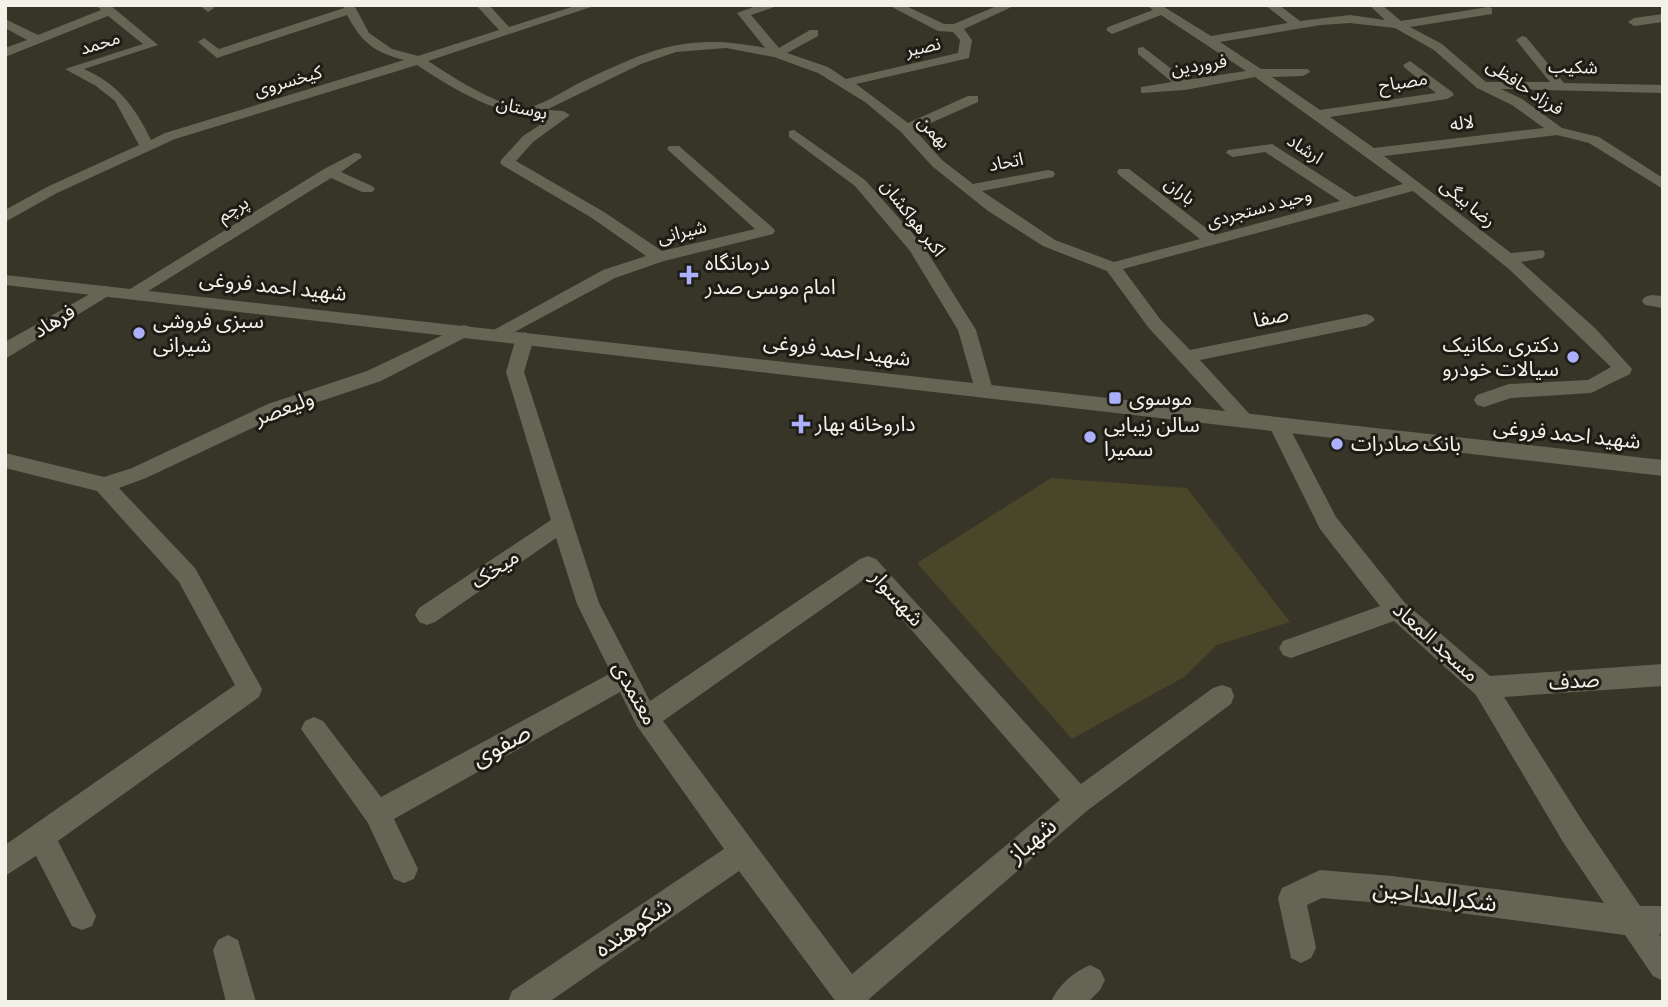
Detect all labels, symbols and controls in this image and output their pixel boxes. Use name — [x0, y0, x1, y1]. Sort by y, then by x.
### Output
street label: محمد — [78, 27, 122, 59]
street label: نصیر — [902, 33, 943, 62]
street label: فروردین — [1170, 51, 1229, 80]
street label: فرزاد حافظی — [1482, 55, 1567, 120]
street label: شکیب — [1548, 57, 1598, 77]
street label: کیخسروی — [252, 62, 325, 101]
street label: مصباح — [1377, 68, 1429, 99]
street label: بوستان — [494, 93, 549, 124]
street label: بهمن — [913, 112, 954, 153]
street label: لاله — [1449, 112, 1475, 134]
street label: ارشاد — [1283, 130, 1327, 169]
street label: اتحاد — [987, 149, 1025, 175]
street label: باران — [1160, 173, 1199, 210]
street label: رضا بیگی — [1436, 175, 1500, 232]
street label: اکبر هواکشان — [876, 176, 949, 261]
street label: وحید دستجردی — [1204, 184, 1314, 233]
street label: پرچم — [214, 192, 254, 229]
street label: شیرانی — [655, 216, 709, 249]
place label: درمانگاه امام موسی صدر — [704, 251, 836, 303]
marker: درمانگاه امام موسی صدر — [679, 265, 699, 285]
street label: شهید احمد فروغی — [198, 266, 348, 306]
street label: فرهاد — [29, 299, 79, 343]
street label: صفا — [1251, 302, 1291, 332]
place label: سبزی فروشی شیرانی — [153, 309, 264, 357]
marker: سبزی فروشی شیرانی — [131, 325, 147, 341]
street label: شهید احمد فروغی — [762, 329, 912, 371]
place label: دکتری مکانیک سیالات خودرو — [1442, 333, 1559, 381]
marker: دکتری مکانیک سیالات خودرو — [1565, 349, 1581, 365]
street label: ولیعصر — [250, 386, 317, 431]
place label: موسوی — [1129, 386, 1192, 410]
marker: موسوی — [1107, 390, 1123, 406]
place label: داروخانه بهار — [814, 412, 916, 436]
place label: سالن زیبایی سمیرا — [1104, 413, 1200, 461]
street label: شهید احمد فروغی — [1492, 414, 1642, 454]
marker: داروخانه بهار — [793, 416, 809, 432]
marker: سالن زیبایی سمیرا — [1082, 429, 1098, 445]
place label: بانک صادرات — [1351, 432, 1461, 456]
marker: بانک صادرات — [1329, 436, 1345, 452]
street label: میخک — [466, 544, 524, 594]
street label: شهسوار — [865, 564, 929, 631]
street label: مسجد المعاد — [1388, 597, 1484, 687]
street label: معتمدی — [608, 657, 662, 729]
street label: صدف — [1548, 667, 1600, 695]
street label: صفوی — [467, 717, 535, 773]
street label: شهباز — [1001, 812, 1062, 869]
street label: شکرالمداحین — [1371, 874, 1499, 918]
street label: شکوهنده — [589, 891, 677, 963]

